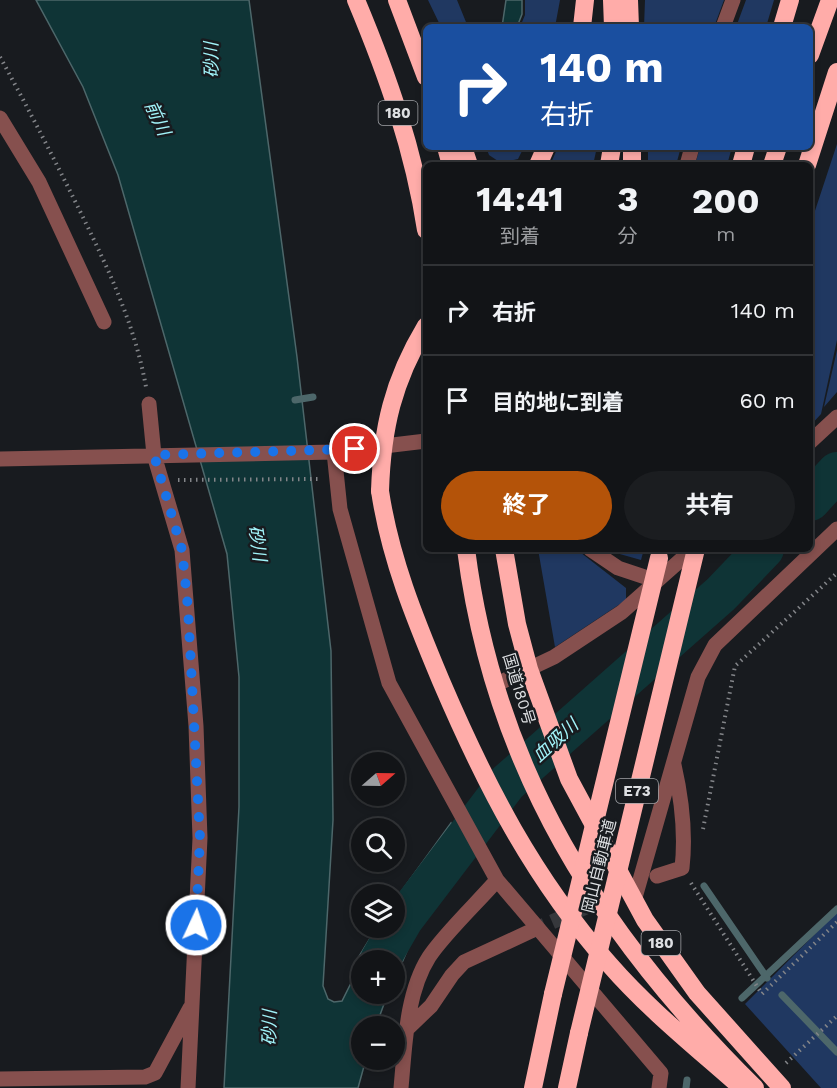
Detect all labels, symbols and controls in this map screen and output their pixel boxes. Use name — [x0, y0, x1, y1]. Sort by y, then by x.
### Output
water label: 砂川 — [200, 40, 222, 78]
text: 140 m — [540, 43, 664, 92]
icon: right — [441, 48, 519, 126]
water label: 前川 — [141, 97, 176, 141]
text: 右折 — [540, 99, 594, 131]
road number: 180 — [378, 101, 418, 125]
text: 14:41 — [476, 178, 564, 220]
text: 3 — [617, 178, 639, 220]
text: 200 — [692, 180, 760, 222]
text: m — [716, 222, 735, 246]
text: 到着 — [500, 224, 540, 248]
text: 分 — [618, 224, 638, 248]
icon: right — [441, 294, 474, 327]
text: 140 m — [731, 298, 795, 323]
text: 右折 — [492, 300, 536, 325]
icon: arrive — [441, 384, 474, 417]
text: 60 m — [739, 388, 795, 413]
text: 目的地に到着 — [492, 390, 624, 415]
pin — [329, 423, 380, 474]
icon: arrive — [338, 432, 371, 465]
button: 終了 — [441, 471, 612, 540]
button: 共有 — [624, 471, 795, 540]
water label: 砂川 — [245, 524, 271, 564]
street label: 国道180号 — [499, 651, 539, 727]
water label: 血吸川 — [528, 713, 584, 766]
north arrow — [351, 752, 405, 806]
map controls — [351, 752, 405, 1070]
road number: E73 — [616, 779, 658, 803]
street label: 岡山自動車道 — [578, 817, 620, 915]
button: search — [351, 818, 405, 872]
button: layers — [351, 884, 405, 938]
position arrow — [164, 893, 228, 957]
road number: 180 — [642, 931, 680, 955]
button: + — [351, 950, 405, 1004]
water label: 砂川 — [258, 1008, 280, 1046]
button: − — [351, 1016, 405, 1070]

